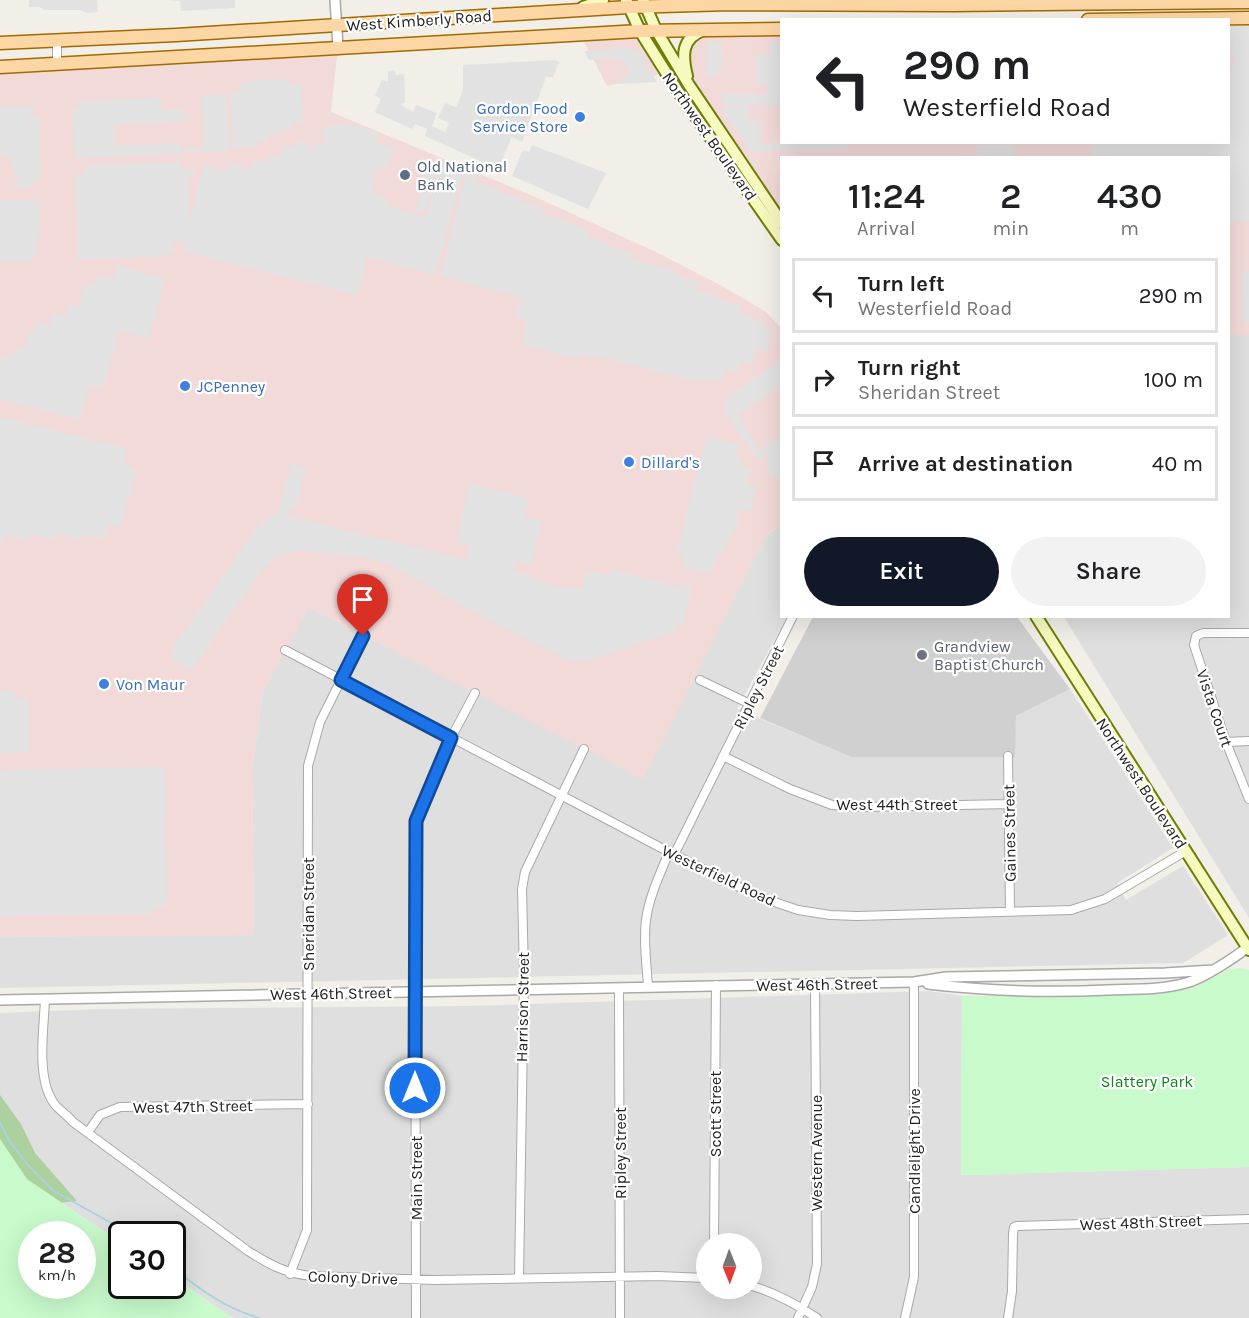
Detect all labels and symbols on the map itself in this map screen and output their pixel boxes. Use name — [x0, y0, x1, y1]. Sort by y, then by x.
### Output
street label: West Kimberly Road — [346, 6, 492, 35]
street label: Northwest Boulevard — [658, 68, 761, 204]
place label: Gordon Food Service Store — [473, 99, 568, 136]
marker: Gordon Food Service Store — [573, 110, 587, 124]
place label: Old National Bank — [417, 157, 507, 194]
marker: Old National Bank — [398, 168, 412, 182]
place label: JCPenney — [197, 377, 266, 396]
marker: JCPenney — [178, 379, 192, 393]
place label: Dillard's — [641, 453, 700, 472]
marker: Dillard's — [622, 455, 636, 469]
pin — [337, 574, 388, 636]
place label: Grandview Baptist Church — [934, 637, 1044, 674]
street label: Ripley Street — [729, 642, 788, 732]
marker: Grandview Baptist Church — [915, 648, 929, 662]
street label: Vista Court — [1192, 667, 1237, 749]
place label: Von Maur — [116, 675, 185, 694]
marker: Von Maur — [97, 677, 111, 691]
street label: Northwest Boulevard — [1092, 714, 1191, 852]
street label: Gaines Street — [999, 784, 1020, 882]
street label: West 44th Street — [836, 795, 958, 814]
street label: Westerfield Road — [659, 841, 779, 910]
street label: Sheridan Street — [299, 857, 318, 971]
street label: Harrison Street — [512, 952, 533, 1062]
street label: West 46th Street — [756, 974, 878, 995]
street label: West 46th Street — [270, 983, 392, 1004]
position arrow — [383, 1056, 447, 1120]
street label: Scott Street — [706, 1071, 725, 1157]
park label: Slattery Park — [1101, 1072, 1193, 1091]
street label: Candlelight Drive — [905, 1088, 924, 1214]
street label: Western Avenue — [807, 1095, 826, 1211]
street label: West 47th Street — [133, 1096, 253, 1117]
street label: Ripley Street — [611, 1107, 630, 1199]
street label: Main Street — [407, 1136, 426, 1220]
street label: West 48th Street — [1080, 1211, 1203, 1234]
speed limit sign: 30 — [108, 1221, 186, 1299]
north arrow — [696, 1233, 762, 1299]
street label: Colony Drive — [308, 1266, 398, 1289]

